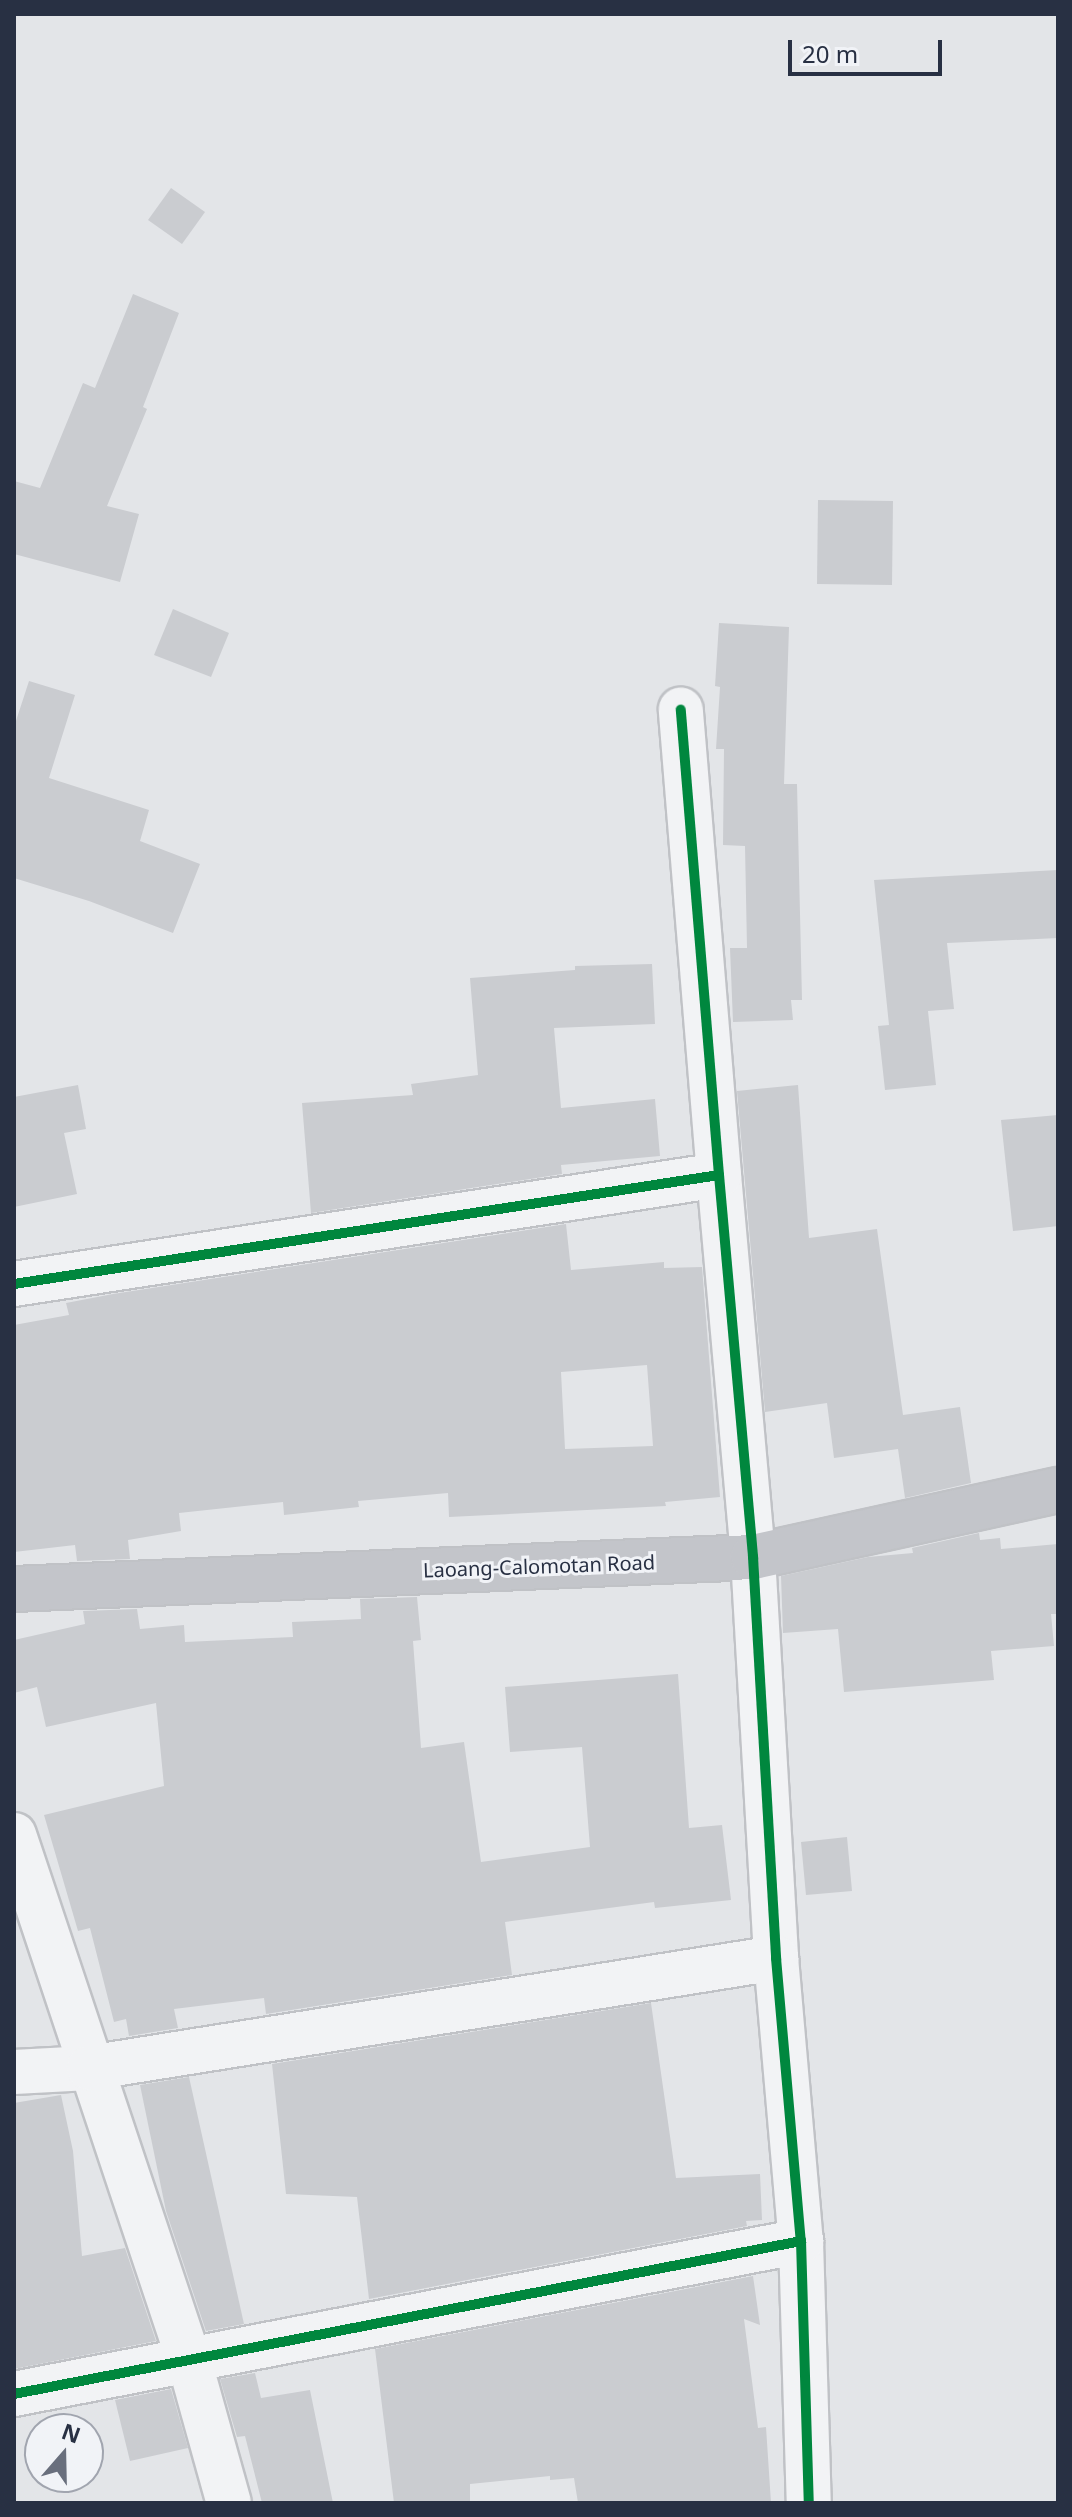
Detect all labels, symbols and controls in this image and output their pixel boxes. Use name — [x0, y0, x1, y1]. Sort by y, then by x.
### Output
scale bar — [792, 24, 946, 74]
text: 20 m — [802, 37, 858, 70]
street label: Laoang-Calomotan Road — [423, 1550, 655, 1582]
north arrow — [24, 2413, 104, 2493]
text: N — [58, 2415, 85, 2449]

